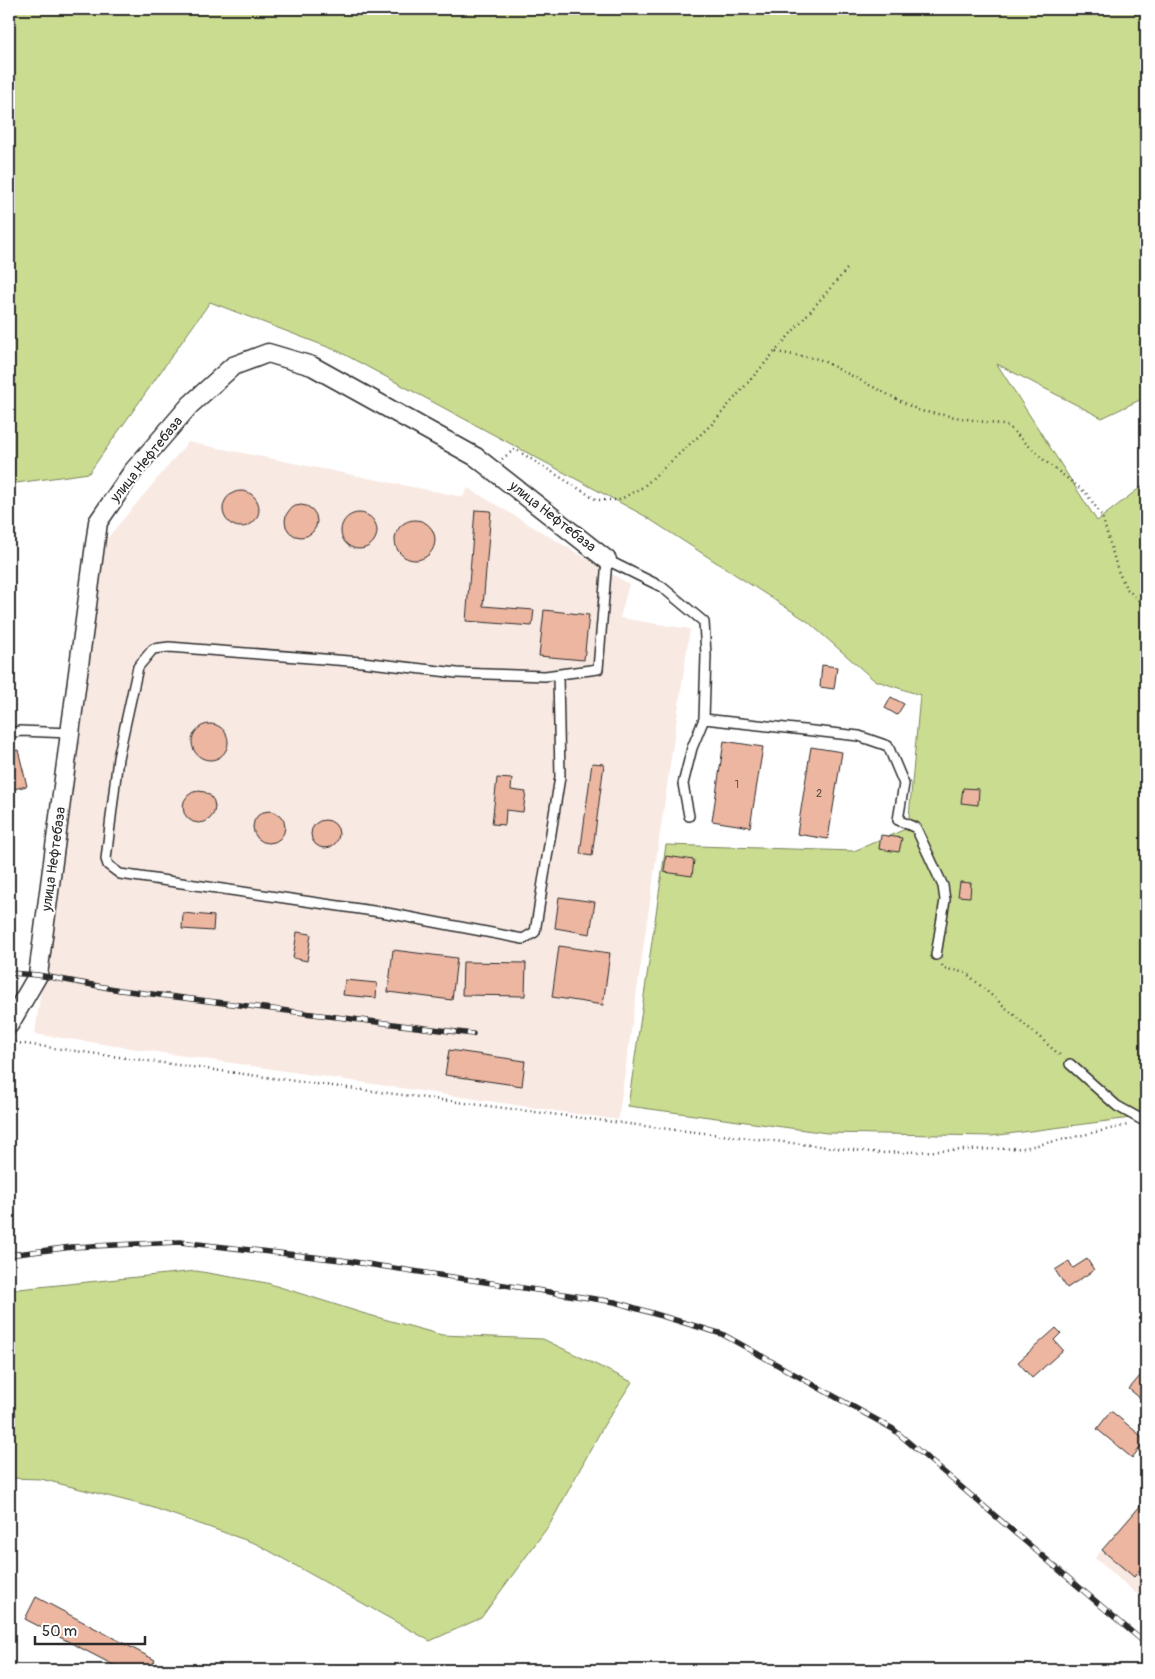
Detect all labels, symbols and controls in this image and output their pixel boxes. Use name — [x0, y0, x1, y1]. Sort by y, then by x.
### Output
street label: улица Нефтебаза — [106, 413, 186, 506]
street label: улица Нефтебаза — [505, 477, 599, 555]
house number: 1 — [735, 778, 739, 791]
house number: 2 — [816, 787, 822, 800]
street label: улица Нефтебаза — [38, 806, 69, 913]
scale bar — [35, 1614, 145, 1646]
text: 50 m — [42, 1622, 77, 1641]

